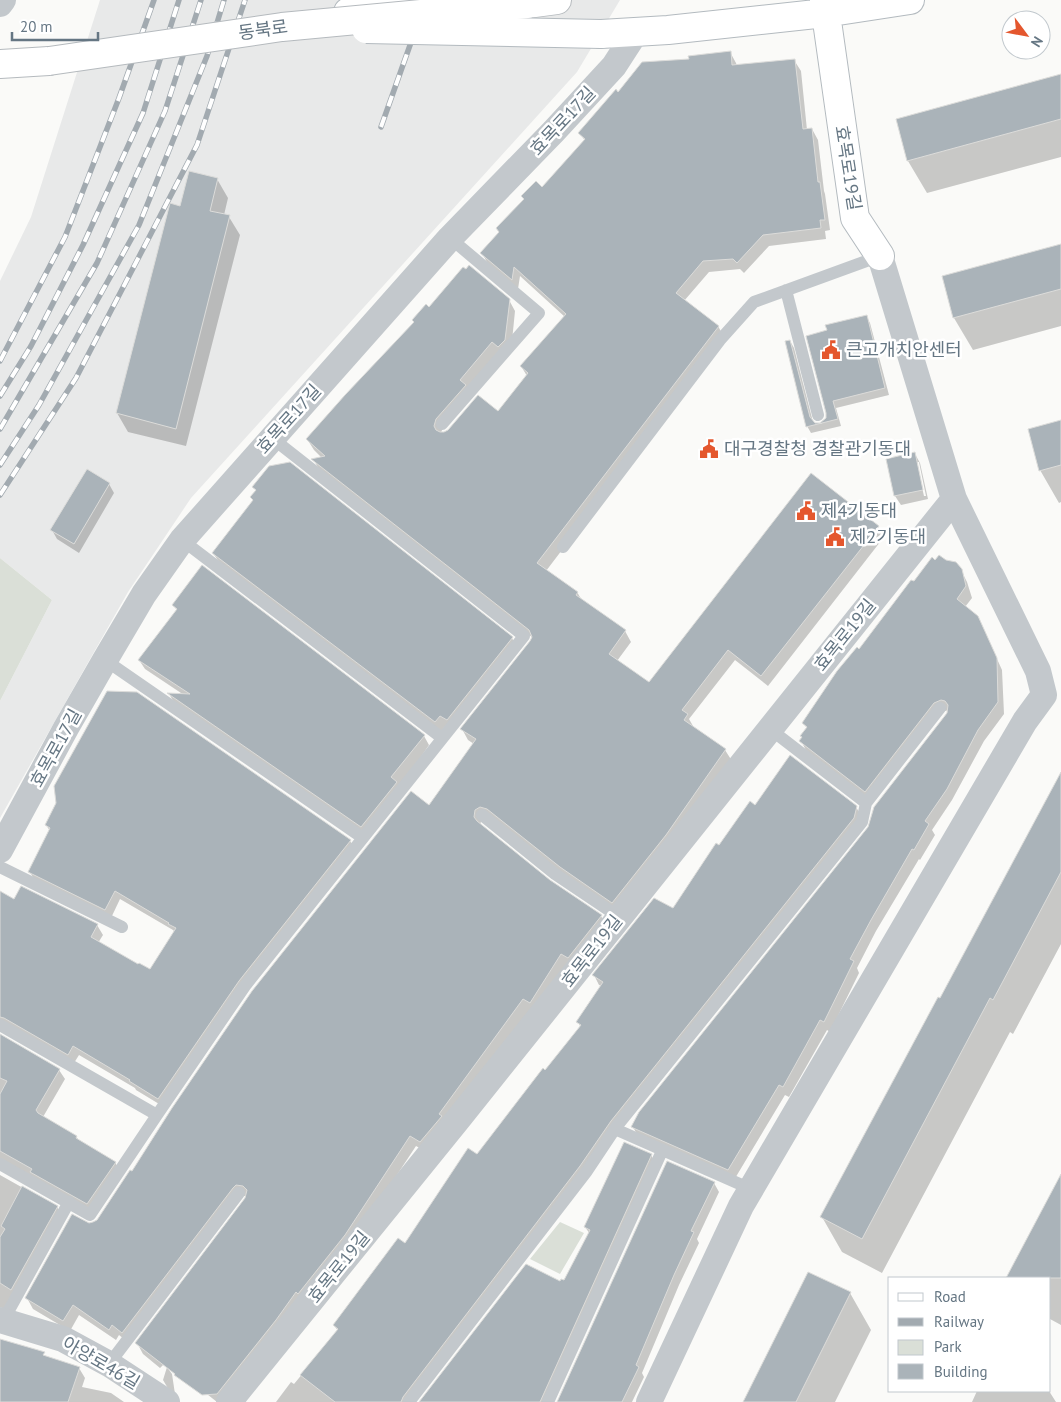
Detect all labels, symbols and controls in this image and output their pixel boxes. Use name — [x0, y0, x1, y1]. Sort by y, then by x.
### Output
scale bar — [12, 10, 99, 42]
north arrow — [1001, 10, 1051, 60]
street label: 동북로 — [237, 15, 289, 44]
text: 20 m — [20, 17, 53, 36]
text: N — [1027, 33, 1047, 51]
street label: 효목로17길 — [525, 81, 600, 160]
street label: 효목로19길 — [830, 124, 867, 212]
place label: 큰고개치안센터 — [846, 338, 962, 361]
public building icon: 큰고개치안센터 — [820, 339, 842, 361]
street label: 효목로17길 — [251, 379, 326, 458]
place label: 대구경찰청 경찰관기동대 — [724, 437, 911, 460]
public building icon: 대구경찰청 경찰관기동대 — [698, 438, 720, 460]
place label: 제4기동대 — [821, 499, 897, 522]
public building icon: 제4기동대 — [795, 500, 817, 522]
place label: 제2기동대 — [850, 525, 926, 548]
public building icon: 제2기동대 — [824, 526, 846, 548]
street label: 효목로19길 — [809, 594, 881, 675]
street label: 효목로17길 — [25, 705, 86, 791]
street label: 효목로19길 — [556, 910, 627, 992]
street label: 효목로19길 — [303, 1226, 375, 1307]
legend — [888, 1277, 1051, 1392]
text: Road — [934, 1287, 966, 1306]
text: Railway — [934, 1312, 984, 1331]
street label: 아양로46길 — [58, 1331, 144, 1394]
text: Park — [934, 1337, 962, 1356]
text: Building — [934, 1362, 988, 1381]

